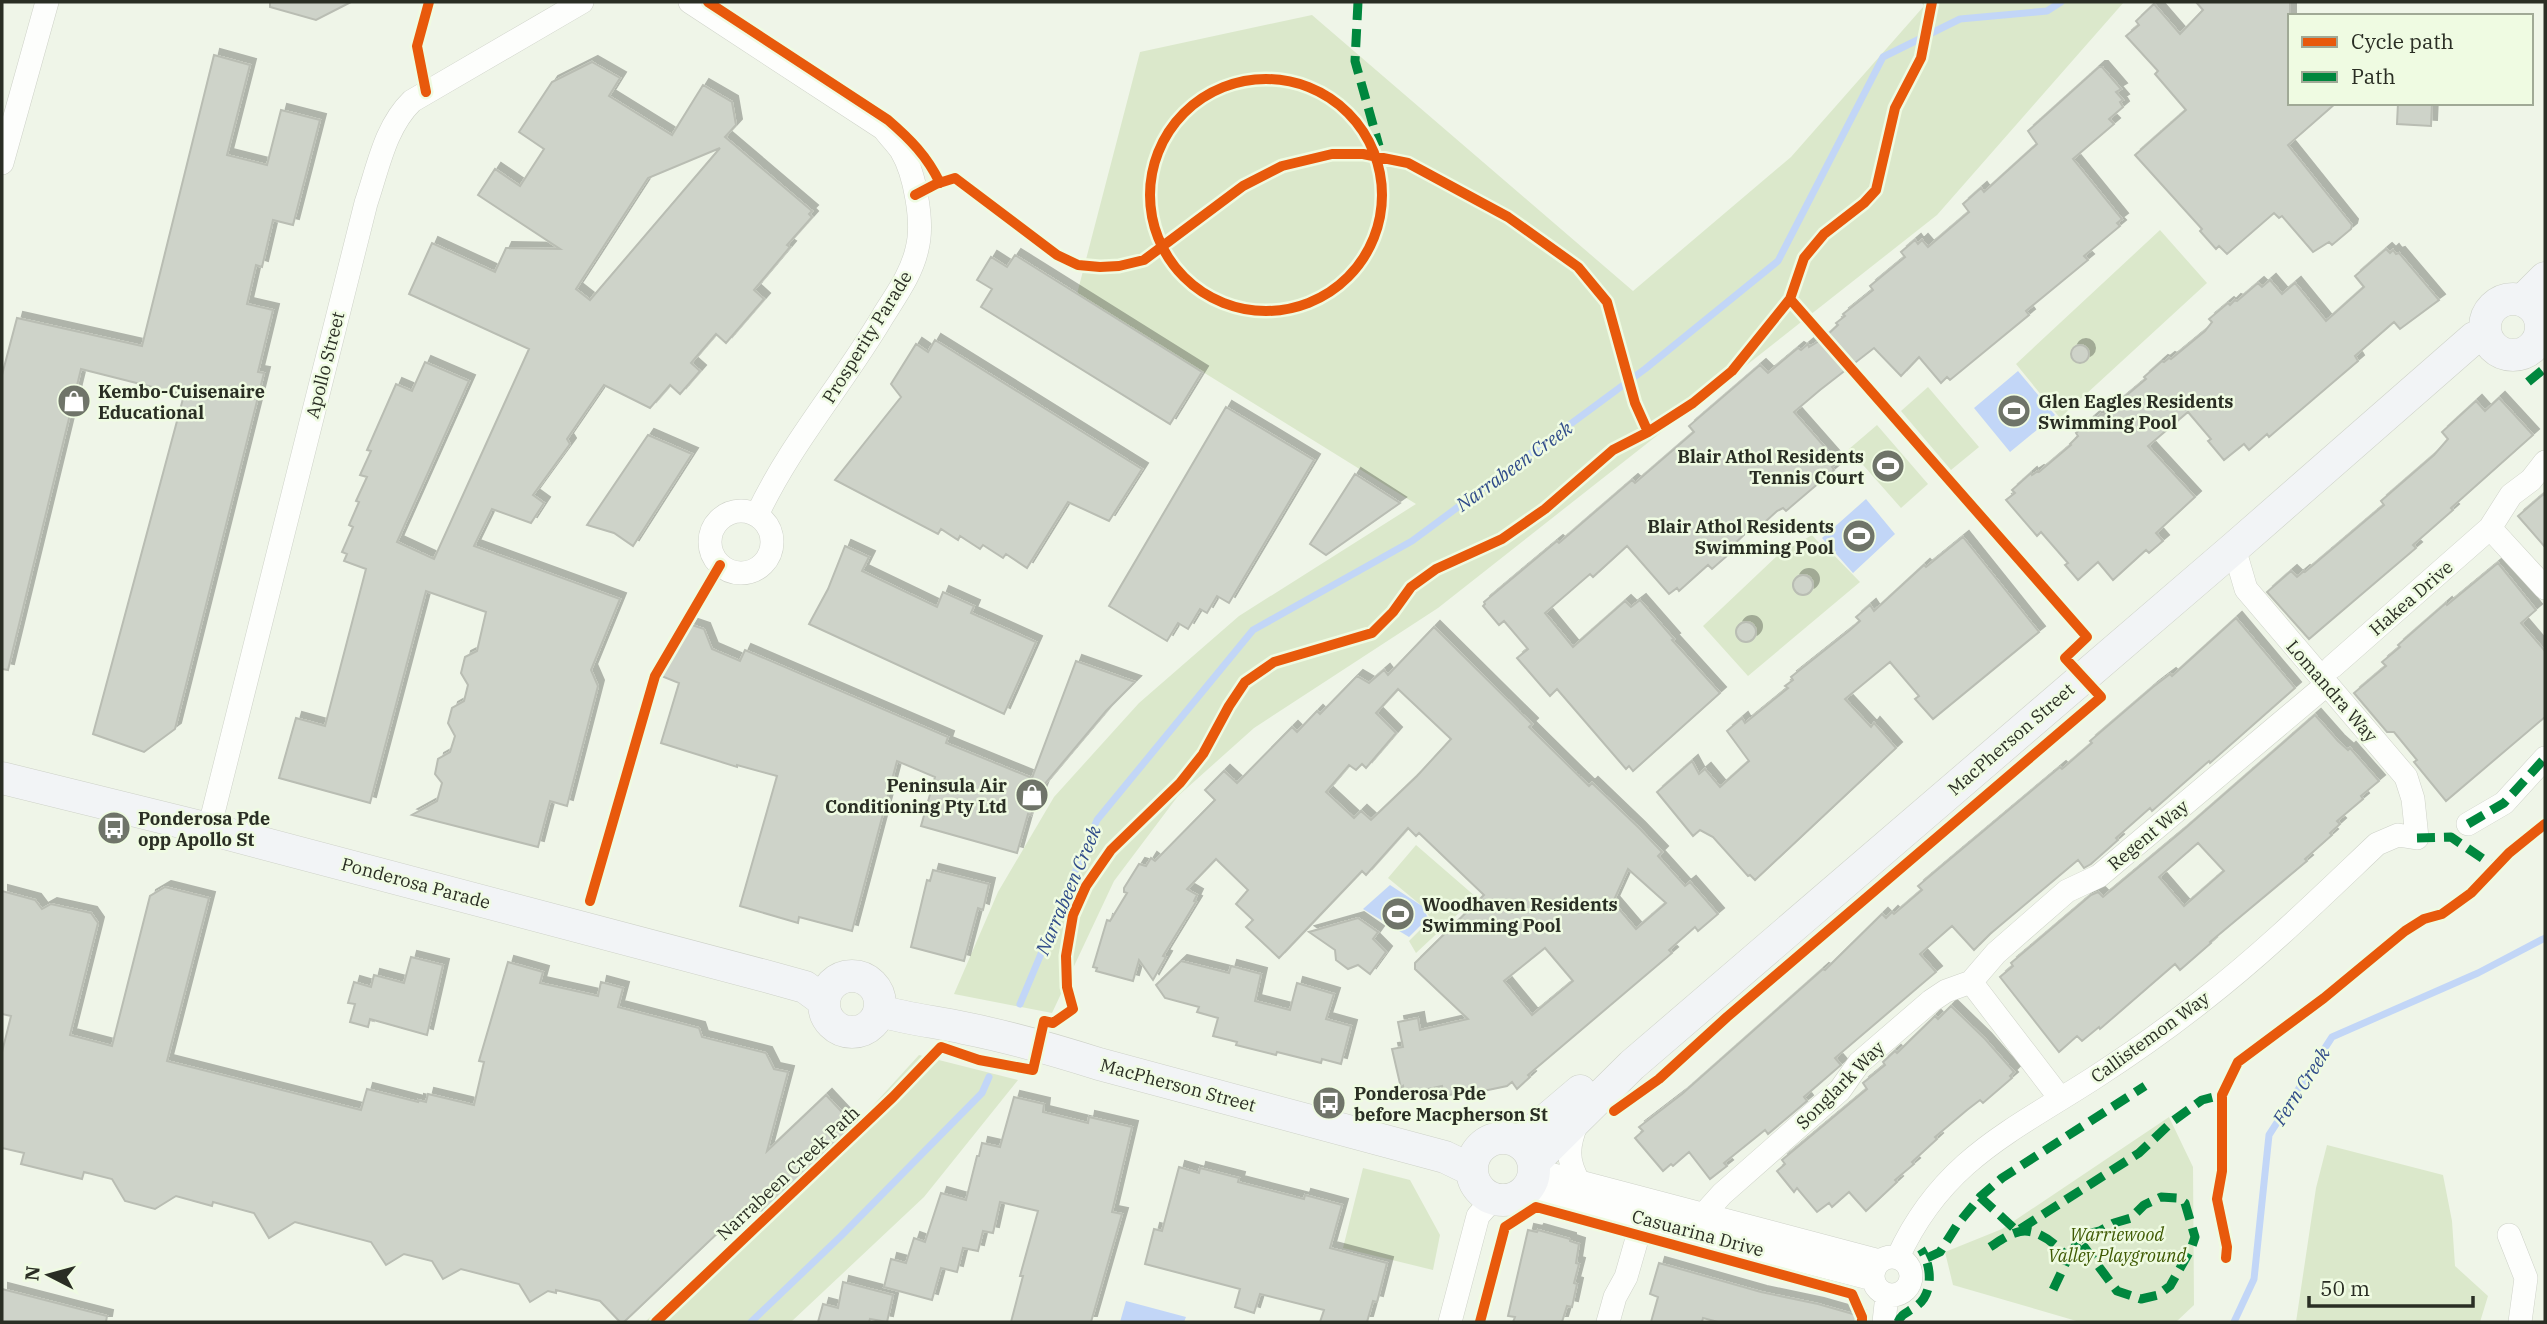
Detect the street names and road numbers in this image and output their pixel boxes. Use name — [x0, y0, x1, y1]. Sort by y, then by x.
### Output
street label: Prosperity Parade — [817, 267, 917, 407]
street label: Apollo Street — [301, 309, 349, 421]
street label: Hakea Drive — [2364, 555, 2458, 641]
street label: Lomandra Way — [2281, 635, 2383, 747]
street label: MacPherson Street — [1943, 678, 2079, 800]
street label: Regent Way — [2103, 794, 2193, 875]
street label: Ponderosa Parade — [339, 852, 493, 914]
street label: Callistemon Way — [2086, 986, 2214, 1088]
street label: Songlark Way — [1791, 1036, 1889, 1134]
street label: MacPherson Street — [1098, 1053, 1258, 1117]
street label: Narrabeen Creek Path — [712, 1101, 864, 1245]
street label: Casuarina Drive — [1629, 1204, 1767, 1262]

